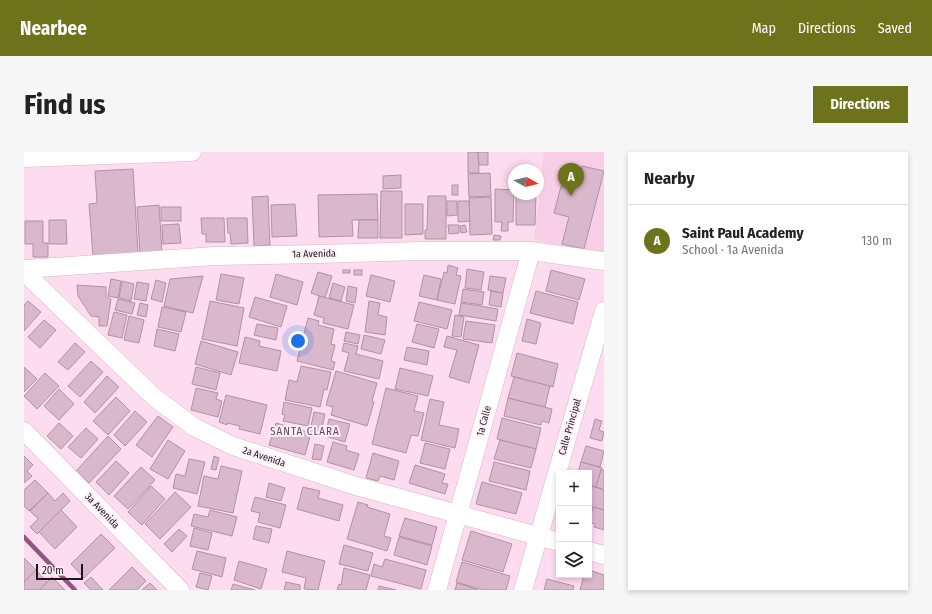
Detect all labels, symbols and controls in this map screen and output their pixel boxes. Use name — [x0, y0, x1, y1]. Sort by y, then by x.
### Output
text: Nearbee — [20, 17, 87, 40]
text: Map — [752, 20, 776, 37]
text: Directions — [798, 20, 856, 37]
text: Saved — [878, 20, 912, 37]
button: Directions — [813, 86, 908, 123]
text: Find us — [24, 88, 106, 121]
pin: A — [558, 163, 584, 196]
north arrow — [508, 164, 544, 200]
text: Nearby — [644, 168, 695, 189]
text: Saint Paul Academy — [682, 224, 804, 242]
text: A — [653, 233, 661, 248]
text: 130 m — [861, 233, 892, 248]
text: School · 1a Avenida — [682, 242, 784, 257]
street label: 1a Avenida — [292, 248, 336, 260]
your location — [288, 331, 308, 351]
street label: Calle Principal — [556, 397, 584, 457]
street label: 1a Calle — [474, 404, 494, 438]
district label: SANTA CLARA — [270, 425, 340, 438]
street label: 2a Avenida — [241, 444, 287, 470]
map controls — [556, 470, 592, 578]
button: + — [556, 470, 592, 506]
street label: 3a Avenida — [82, 491, 122, 531]
button: − — [556, 506, 592, 542]
button: layers — [556, 542, 592, 578]
scale bar — [36, 562, 83, 581]
text: 20 m — [42, 564, 64, 577]

